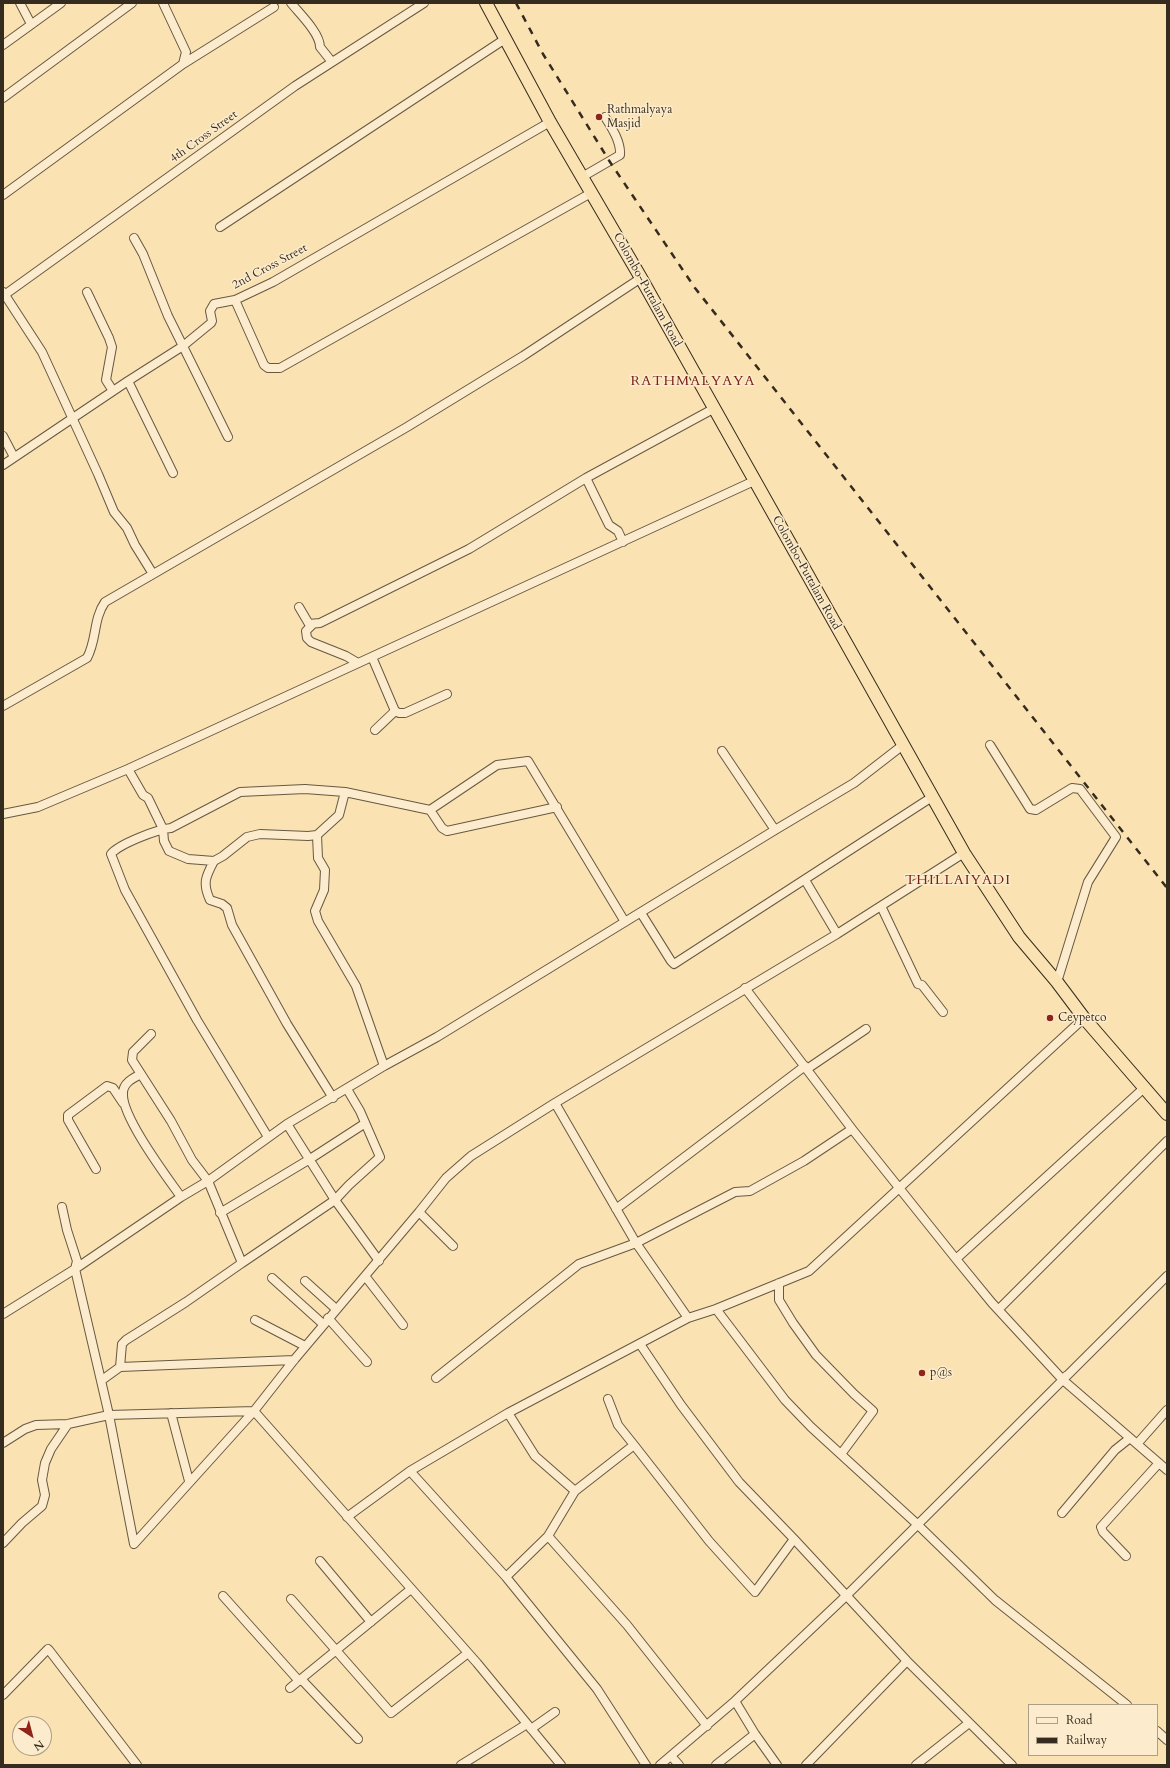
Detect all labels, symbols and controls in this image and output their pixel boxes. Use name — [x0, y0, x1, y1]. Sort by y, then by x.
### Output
place label: Rathmalyaya Masjid — [607, 103, 672, 131]
street label: 4th Cross Street — [167, 108, 241, 166]
marker: Rathmalyaya Masjid — [594, 112, 604, 122]
street label: Colombo-Puttalam Road — [610, 231, 684, 349]
street label: 2nd Cross Street — [230, 241, 310, 293]
district label: RATHMALYAYA — [630, 374, 756, 390]
street label: Colombo-Puttalam Road — [769, 514, 843, 632]
district label: THILLAIYADI — [905, 873, 1011, 889]
place label: Ceypetco — [1058, 1011, 1107, 1025]
marker: Ceypetco — [1045, 1013, 1055, 1023]
place label: p@s — [930, 1366, 952, 1380]
marker: p@s — [917, 1368, 927, 1378]
legend — [1028, 1704, 1158, 1756]
text: Road — [1066, 1712, 1092, 1728]
north arrow — [12, 1716, 52, 1756]
text: Railway — [1066, 1732, 1107, 1748]
text: N — [30, 1736, 47, 1754]

